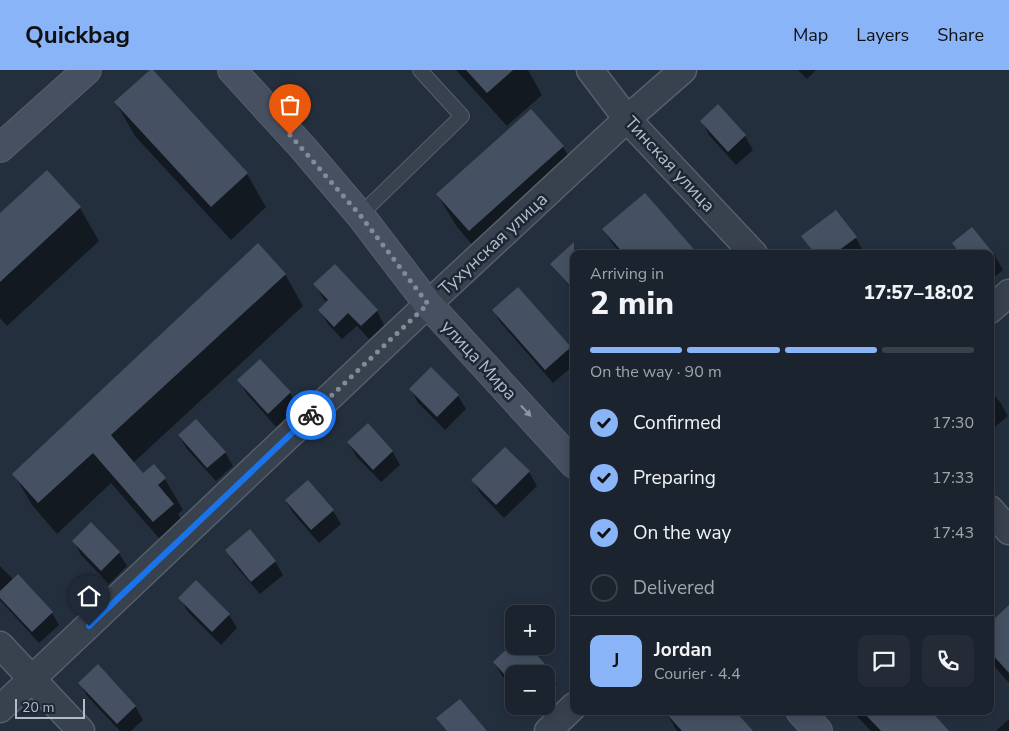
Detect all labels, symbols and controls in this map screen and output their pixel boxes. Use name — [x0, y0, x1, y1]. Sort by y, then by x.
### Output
text: Quickbag — [25, 19, 130, 51]
text: Map — [793, 23, 828, 47]
text: Layers — [856, 23, 909, 47]
text: Share — [937, 23, 984, 47]
pin — [269, 84, 311, 135]
icon: bag — [276, 91, 304, 119]
street label: Тинская улица — [619, 111, 721, 217]
street label: Тухунская улица — [433, 187, 553, 301]
text: Arriving in — [590, 263, 664, 285]
text: 17:57–18:02 — [863, 280, 974, 306]
text: 2 min — [590, 282, 674, 325]
street label: улица Мира — [436, 315, 522, 405]
text: On the way · 90 m — [590, 361, 722, 383]
courier — [286, 390, 336, 440]
icon: bike — [297, 401, 325, 429]
one-way arrow — [520, 405, 532, 417]
icon: check — [590, 409, 618, 437]
text: Confirmed — [633, 410, 721, 436]
text: 17:30 — [932, 412, 974, 434]
icon: check — [590, 464, 618, 492]
text: Preparing — [633, 465, 716, 491]
text: 17:33 — [932, 467, 974, 489]
icon: check — [590, 519, 618, 547]
text: On the way — [633, 520, 731, 546]
text: 17:43 — [932, 522, 974, 544]
pin — [68, 575, 110, 626]
text: Delivered — [633, 575, 715, 601]
icon: home — [75, 582, 103, 610]
map controls — [505, 605, 555, 715]
button: + — [505, 605, 555, 655]
button: chat — [858, 635, 910, 687]
button: phone — [922, 635, 974, 687]
text: Jordan — [654, 637, 712, 663]
text: J — [613, 648, 619, 674]
text: Courier · 4.4 — [654, 663, 740, 685]
button: − — [505, 665, 555, 715]
scale bar — [15, 696, 85, 719]
text: 20 m — [22, 698, 54, 717]

